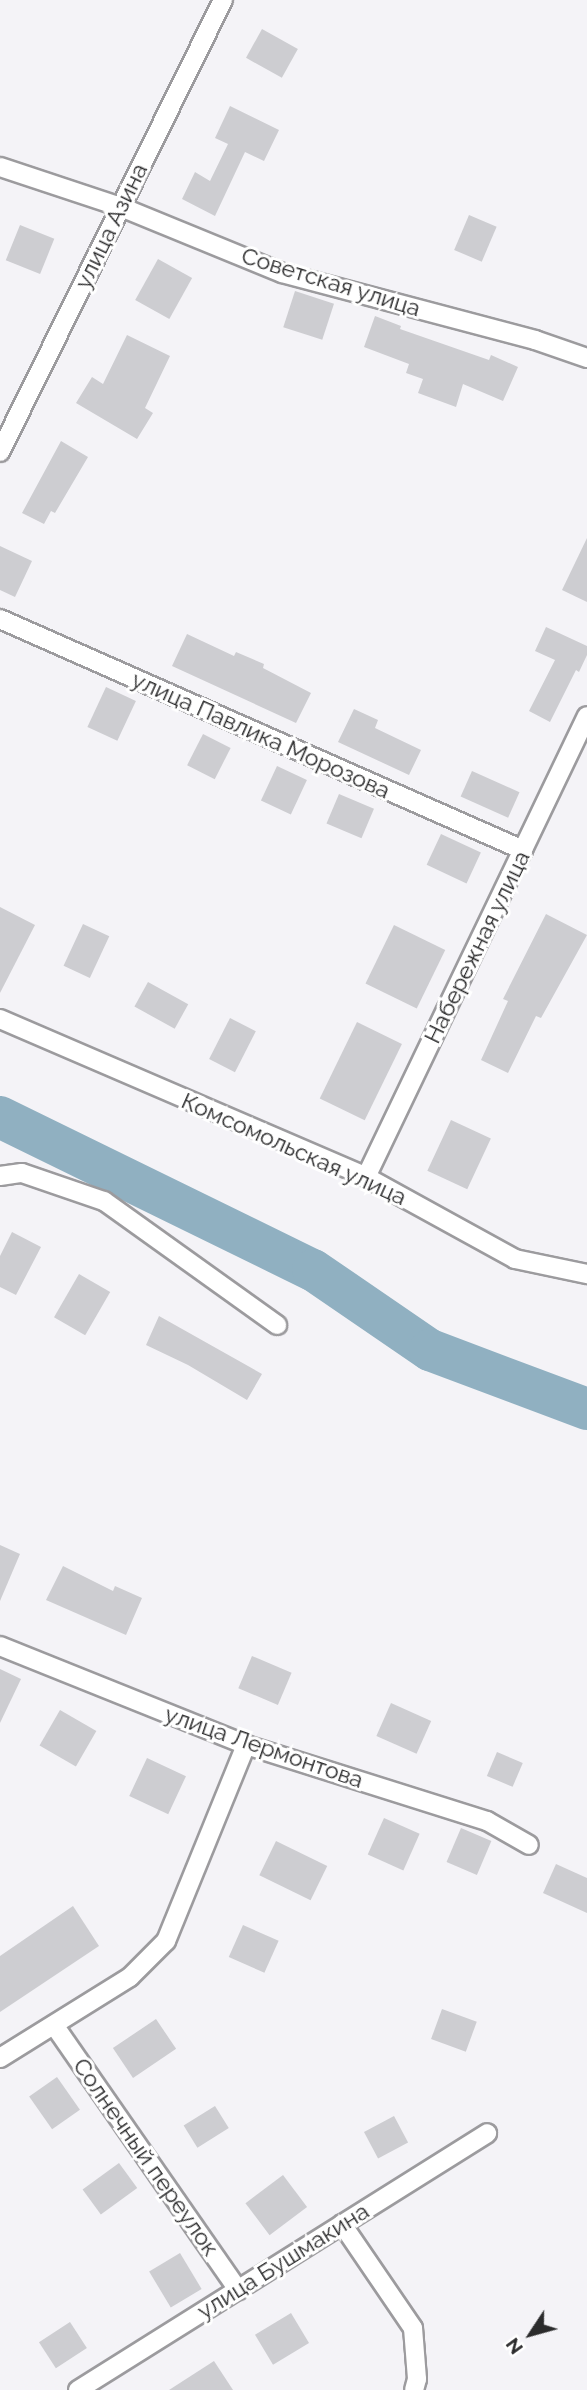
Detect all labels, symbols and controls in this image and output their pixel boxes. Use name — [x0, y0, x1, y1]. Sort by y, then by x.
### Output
street label: улица Азина — [69, 159, 153, 293]
street label: Советская улица — [238, 242, 424, 322]
street label: улица Павлика Морозова — [128, 665, 394, 805]
street label: Набережная улица — [418, 846, 536, 1048]
street label: Комсомольская улица — [177, 1087, 411, 1211]
street label: улица Лермонтова — [161, 1700, 367, 1794]
street label: Солнечный переулок — [67, 2053, 225, 2261]
street label: улица Бушмакина — [192, 2197, 374, 2325]
north arrow — [496, 2299, 566, 2369]
text: N — [501, 2334, 527, 2359]

